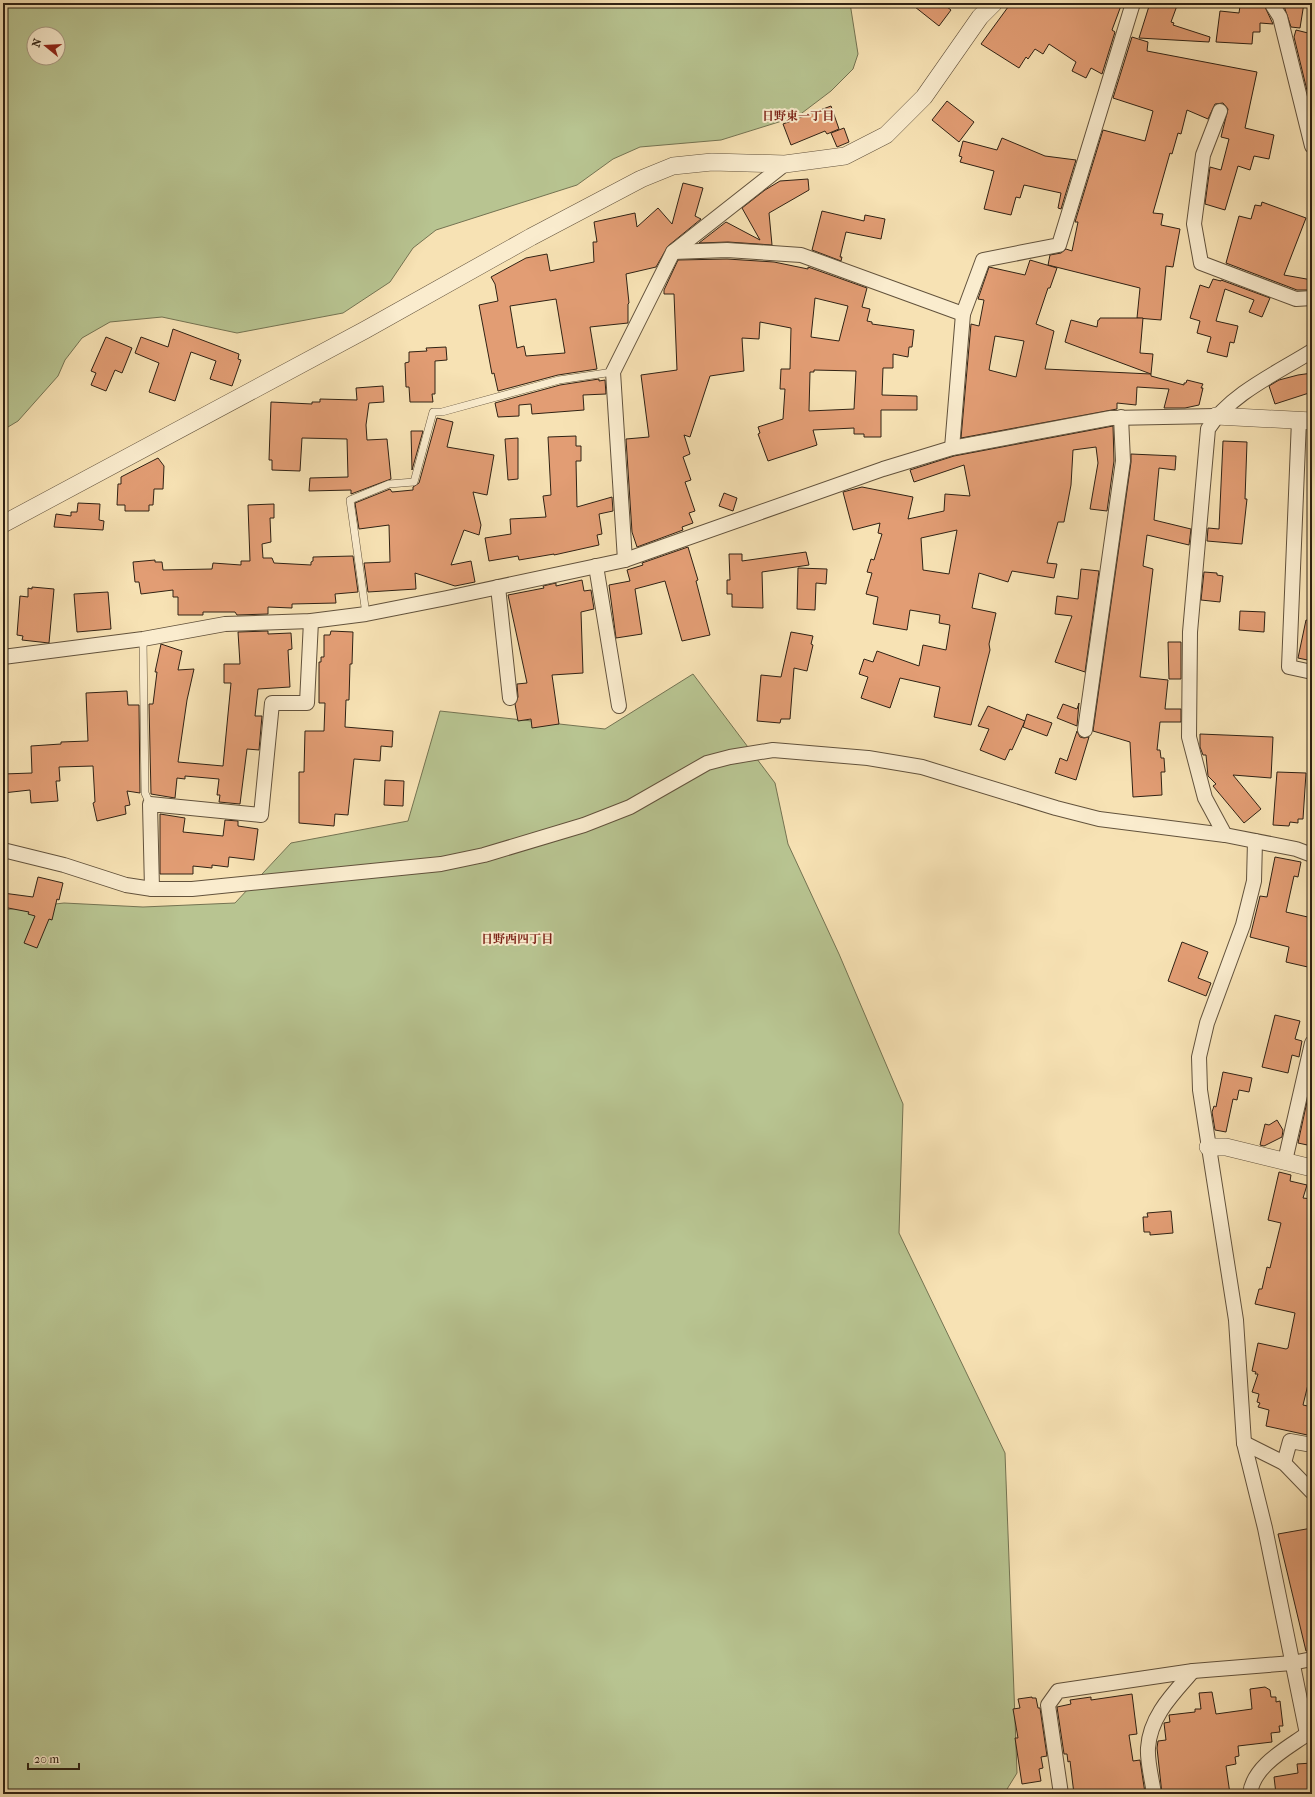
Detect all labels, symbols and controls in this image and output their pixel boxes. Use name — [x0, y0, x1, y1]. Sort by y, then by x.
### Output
north arrow — [26, 26, 66, 66]
text: N — [29, 36, 45, 49]
district label: 日野東一丁目 — [762, 109, 834, 123]
district label: 日野西四丁目 — [481, 932, 553, 946]
scale bar — [28, 1745, 79, 1771]
text: 20 m — [34, 1752, 59, 1766]

